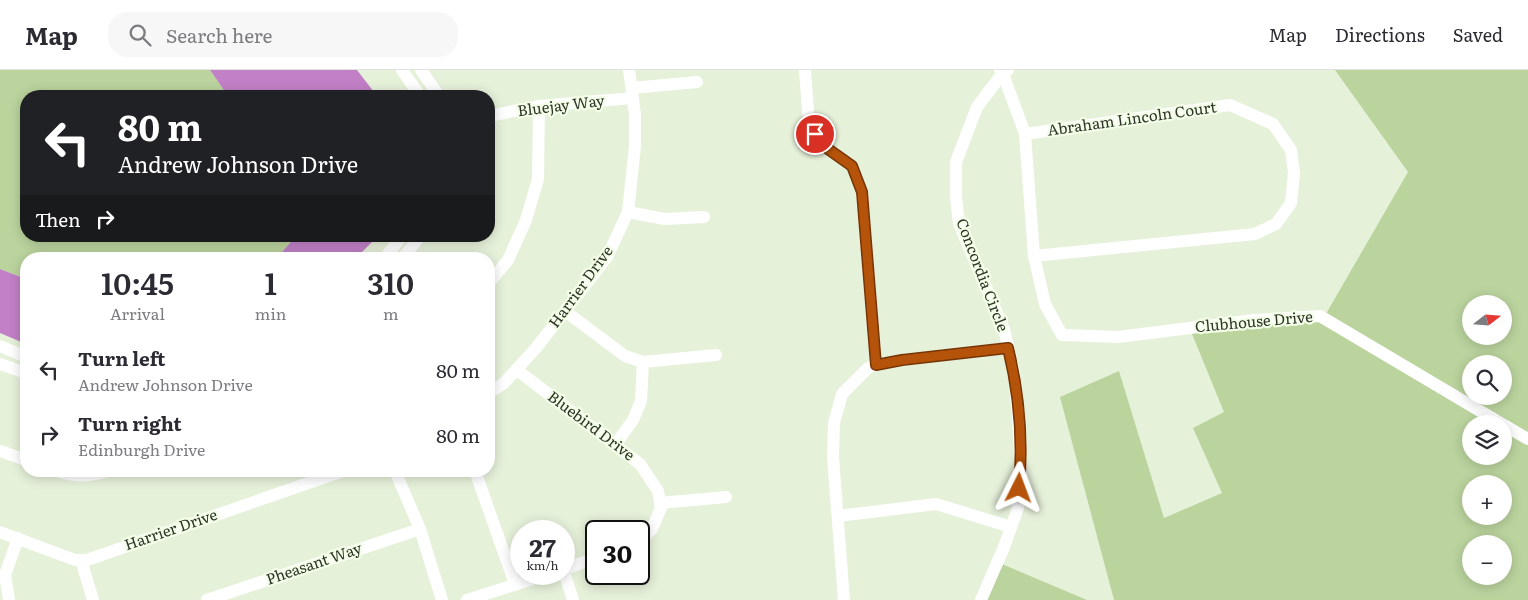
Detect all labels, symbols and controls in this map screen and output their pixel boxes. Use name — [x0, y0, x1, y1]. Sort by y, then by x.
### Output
search box — [108, 12, 458, 57]
text: Map — [25, 17, 78, 52]
icon: search — [126, 21, 154, 49]
text: Search here — [166, 21, 272, 49]
text: Map — [1269, 21, 1307, 48]
text: Directions — [1335, 21, 1425, 48]
text: Saved — [1453, 21, 1503, 48]
street label: Bluejay Way — [516, 88, 606, 121]
street label: Abraham Lincoln Court — [1046, 94, 1218, 141]
text: 80 m — [118, 100, 202, 152]
icon: left — [35, 110, 100, 175]
pin — [794, 113, 836, 155]
icon: arrive — [801, 120, 829, 148]
text: Andrew Johnson Drive — [118, 147, 358, 180]
text: Then — [35, 205, 81, 233]
icon: right — [91, 205, 119, 233]
street label: Concordia Circle — [951, 214, 1016, 335]
street label: Harrier Drive — [542, 240, 618, 332]
text: 10:45 — [101, 260, 174, 304]
text: 1 — [264, 260, 277, 304]
text: 310 — [367, 260, 414, 304]
north arrow — [1462, 295, 1512, 345]
map controls — [1462, 295, 1512, 585]
text: Arrival — [110, 301, 165, 325]
text: min — [255, 301, 286, 325]
text: m — [383, 301, 398, 325]
street label: Clubhouse Drive — [1194, 304, 1314, 337]
text: Turn left — [78, 344, 165, 372]
button: search — [1462, 355, 1512, 405]
icon: left — [35, 356, 63, 384]
text: 80 m — [436, 356, 480, 384]
text: Andrew Johnson Drive — [78, 372, 253, 396]
street label: Bluebird Drive — [543, 384, 641, 465]
text: Turn right — [78, 409, 182, 437]
button: layers — [1462, 415, 1512, 465]
icon: right — [35, 421, 63, 449]
text: 80 m — [436, 421, 480, 449]
text: Edinburgh Drive — [78, 437, 205, 461]
position arrow — [992, 461, 1044, 513]
button: + — [1462, 475, 1512, 525]
street label: Harrier Drive — [121, 502, 220, 555]
speed limit sign: 30 — [585, 520, 650, 585]
text: 27 — [529, 528, 556, 565]
street label: Pheasant Way — [263, 535, 365, 590]
button: − — [1462, 535, 1512, 585]
text: km/h — [527, 556, 558, 574]

